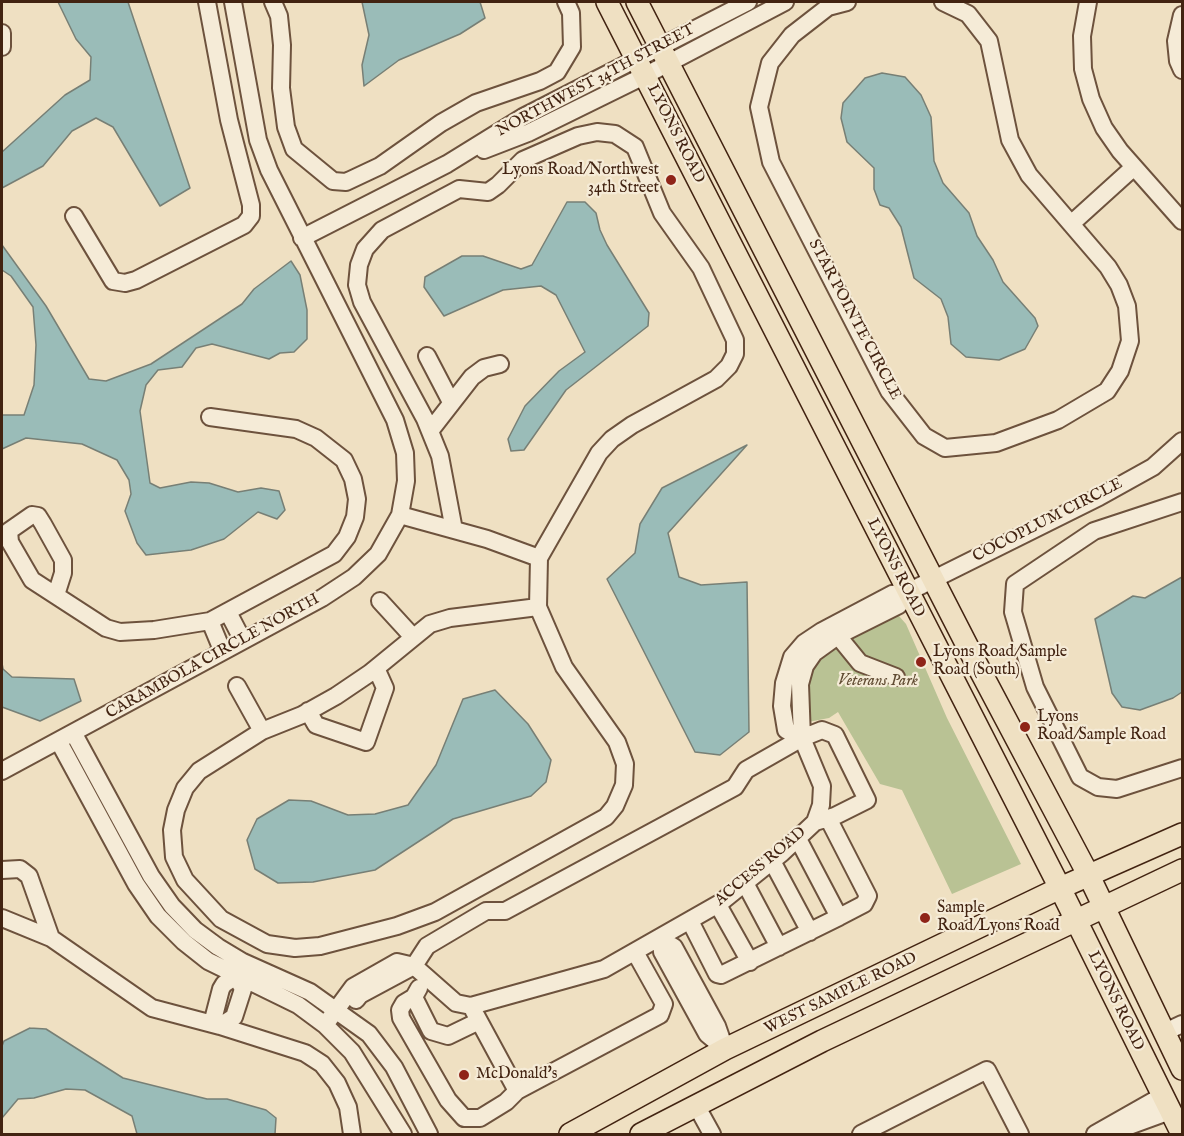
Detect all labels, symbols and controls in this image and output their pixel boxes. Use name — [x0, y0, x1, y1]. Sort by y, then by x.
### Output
street label: NORTHWEST 34TH STREET — [493, 20, 699, 142]
street label: LYONS ROAD — [642, 81, 708, 187]
place label: Lyons Road/Northwest 34th Street — [502, 161, 659, 199]
marker: Lyons Road/Northwest 34th Street — [664, 173, 678, 187]
street label: STAR POINTE CIRCLE — [803, 236, 905, 404]
street label: COCOPLUM CIRCLE — [970, 475, 1126, 567]
street label: LYONS ROAD — [862, 515, 928, 621]
street label: CARAMBOLA CIRCLE NORTH — [103, 590, 323, 724]
place label: Lyons Road/Sample Road (South) — [933, 643, 1067, 681]
marker: Lyons Road/Sample Road (South) — [914, 655, 928, 669]
park label: Veterans Park — [838, 672, 918, 692]
place label: Lyons Road/Sample Road — [1037, 708, 1166, 746]
marker: Lyons Road/Sample Road — [1018, 720, 1032, 734]
street label: ACCESS ROAD — [712, 823, 810, 911]
place label: Sample Road/Lyons Road — [937, 899, 1060, 937]
marker: Sample Road/Lyons Road — [918, 911, 932, 925]
street label: LYONS ROAD — [1083, 948, 1147, 1054]
street label: WEST SAMPLE ROAD — [762, 949, 920, 1039]
place label: McDonald's — [476, 1065, 557, 1085]
marker: McDonald's — [457, 1068, 471, 1082]

